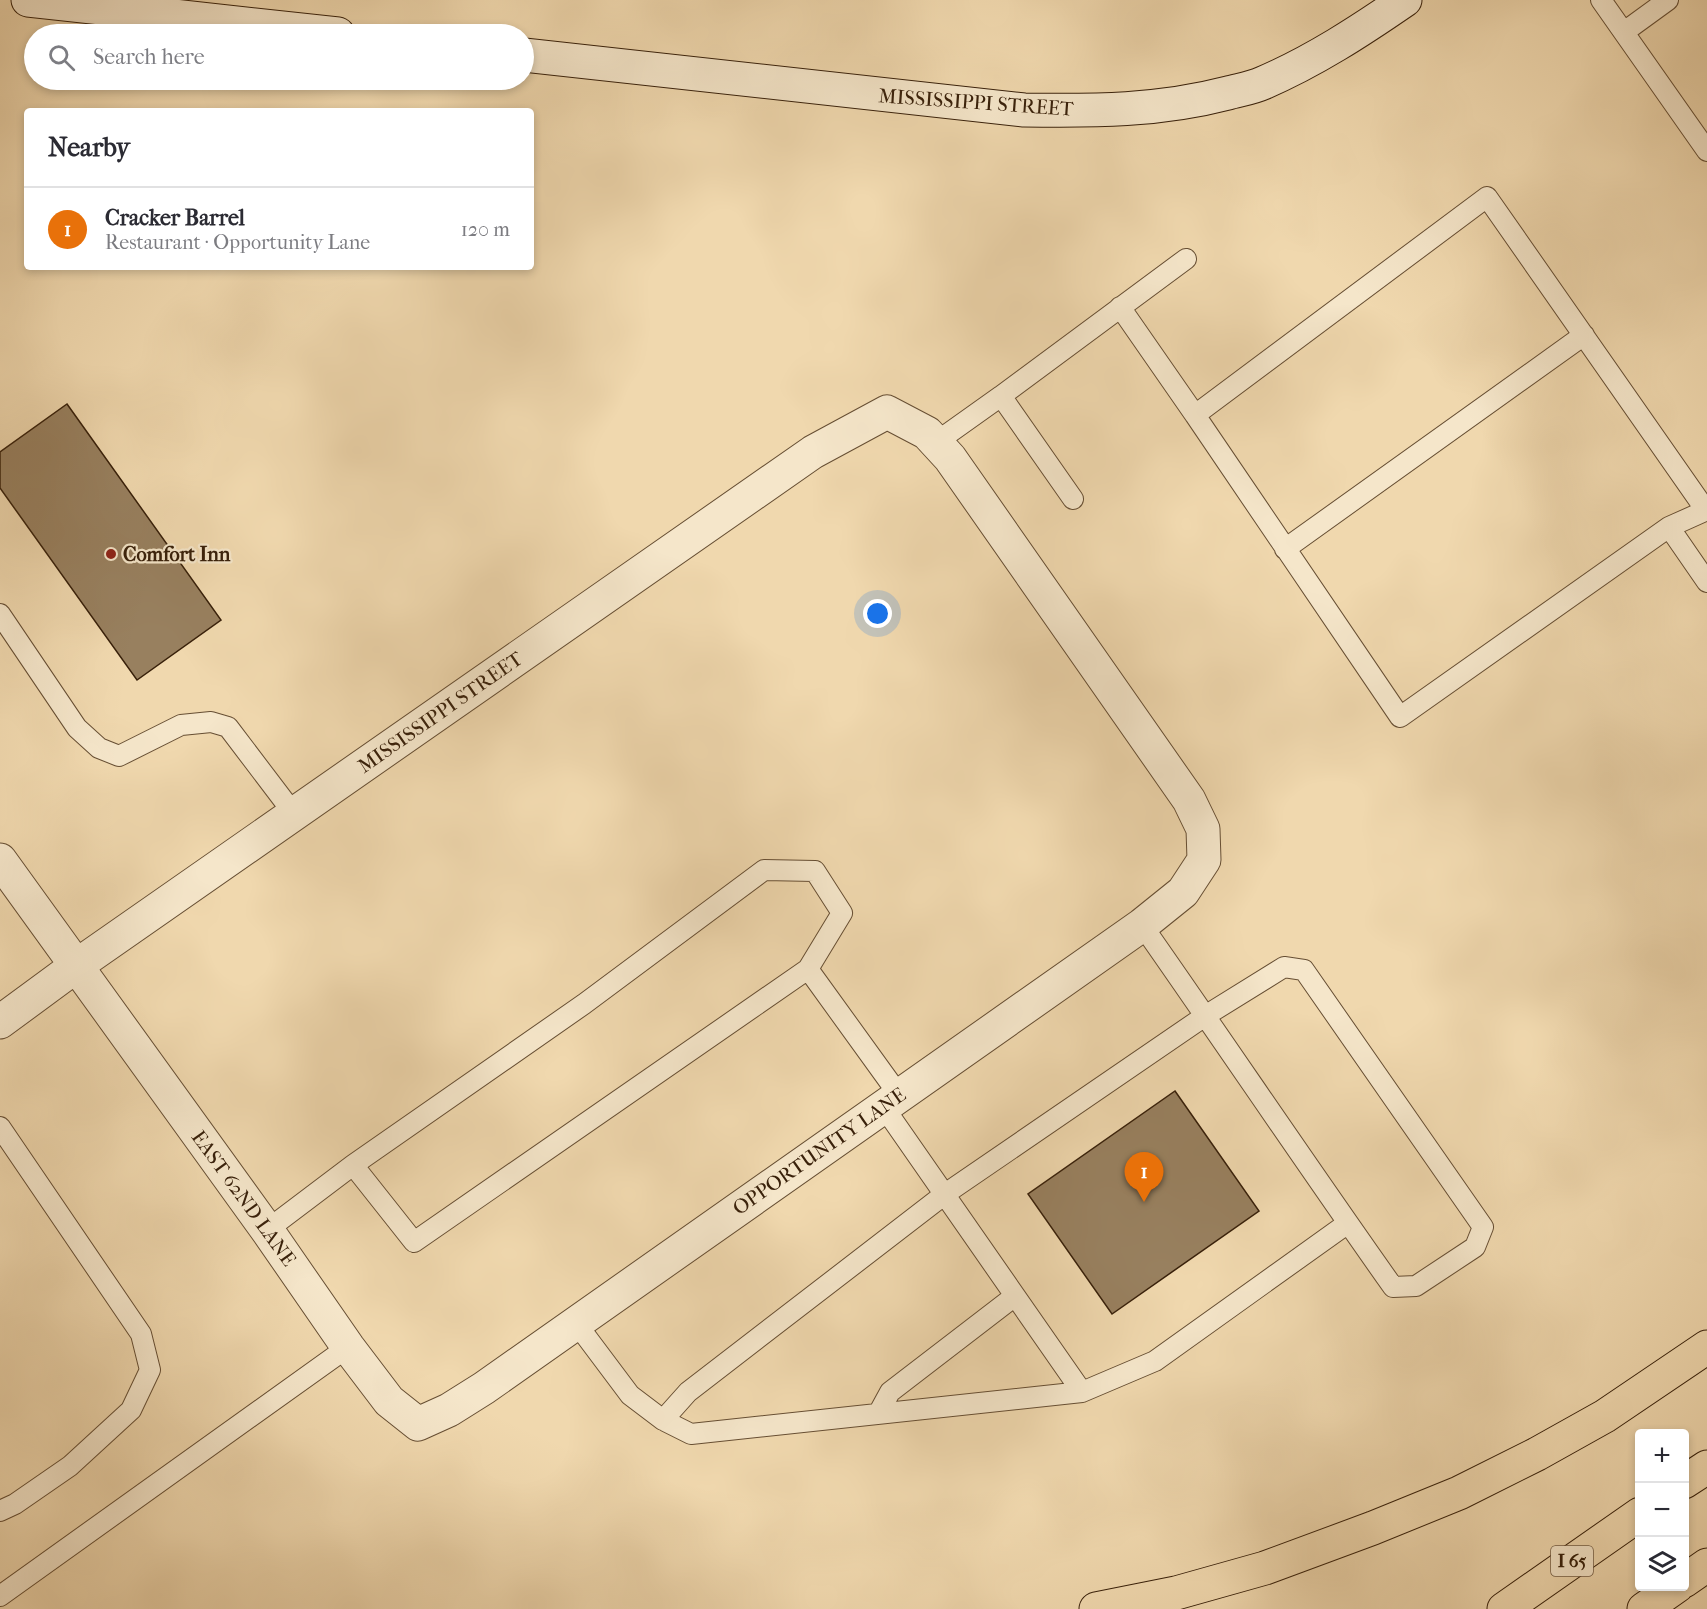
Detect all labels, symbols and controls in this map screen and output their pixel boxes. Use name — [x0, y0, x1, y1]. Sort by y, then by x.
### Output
search box — [24, 24, 534, 90]
icon: search — [45, 41, 78, 74]
text: Search here — [93, 44, 205, 70]
street label: MISSISSIPPI STREET — [878, 84, 1075, 121]
text: Nearby — [48, 132, 130, 163]
text: Cracker Barrel — [105, 205, 245, 231]
text: 1 — [64, 218, 71, 241]
text: 120 m — [461, 218, 510, 241]
text: Restaurant · Opportunity Lane — [105, 231, 370, 254]
place label: Comfort Inn — [123, 543, 231, 566]
marker: Comfort Inn — [104, 547, 118, 561]
your location — [863, 599, 892, 628]
street label: MISSISSIPPI STREET — [354, 647, 527, 778]
street label: OPPORTUNITY LANE — [728, 1083, 910, 1220]
street label: EAST 62ND LANE — [187, 1126, 300, 1271]
pin: 1 — [1124, 1152, 1164, 1202]
map controls — [1635, 1429, 1689, 1591]
button: + — [1635, 1429, 1689, 1483]
button: − — [1635, 1483, 1689, 1537]
button: layers — [1635, 1537, 1689, 1591]
road number: I 65 — [1551, 1546, 1593, 1576]

